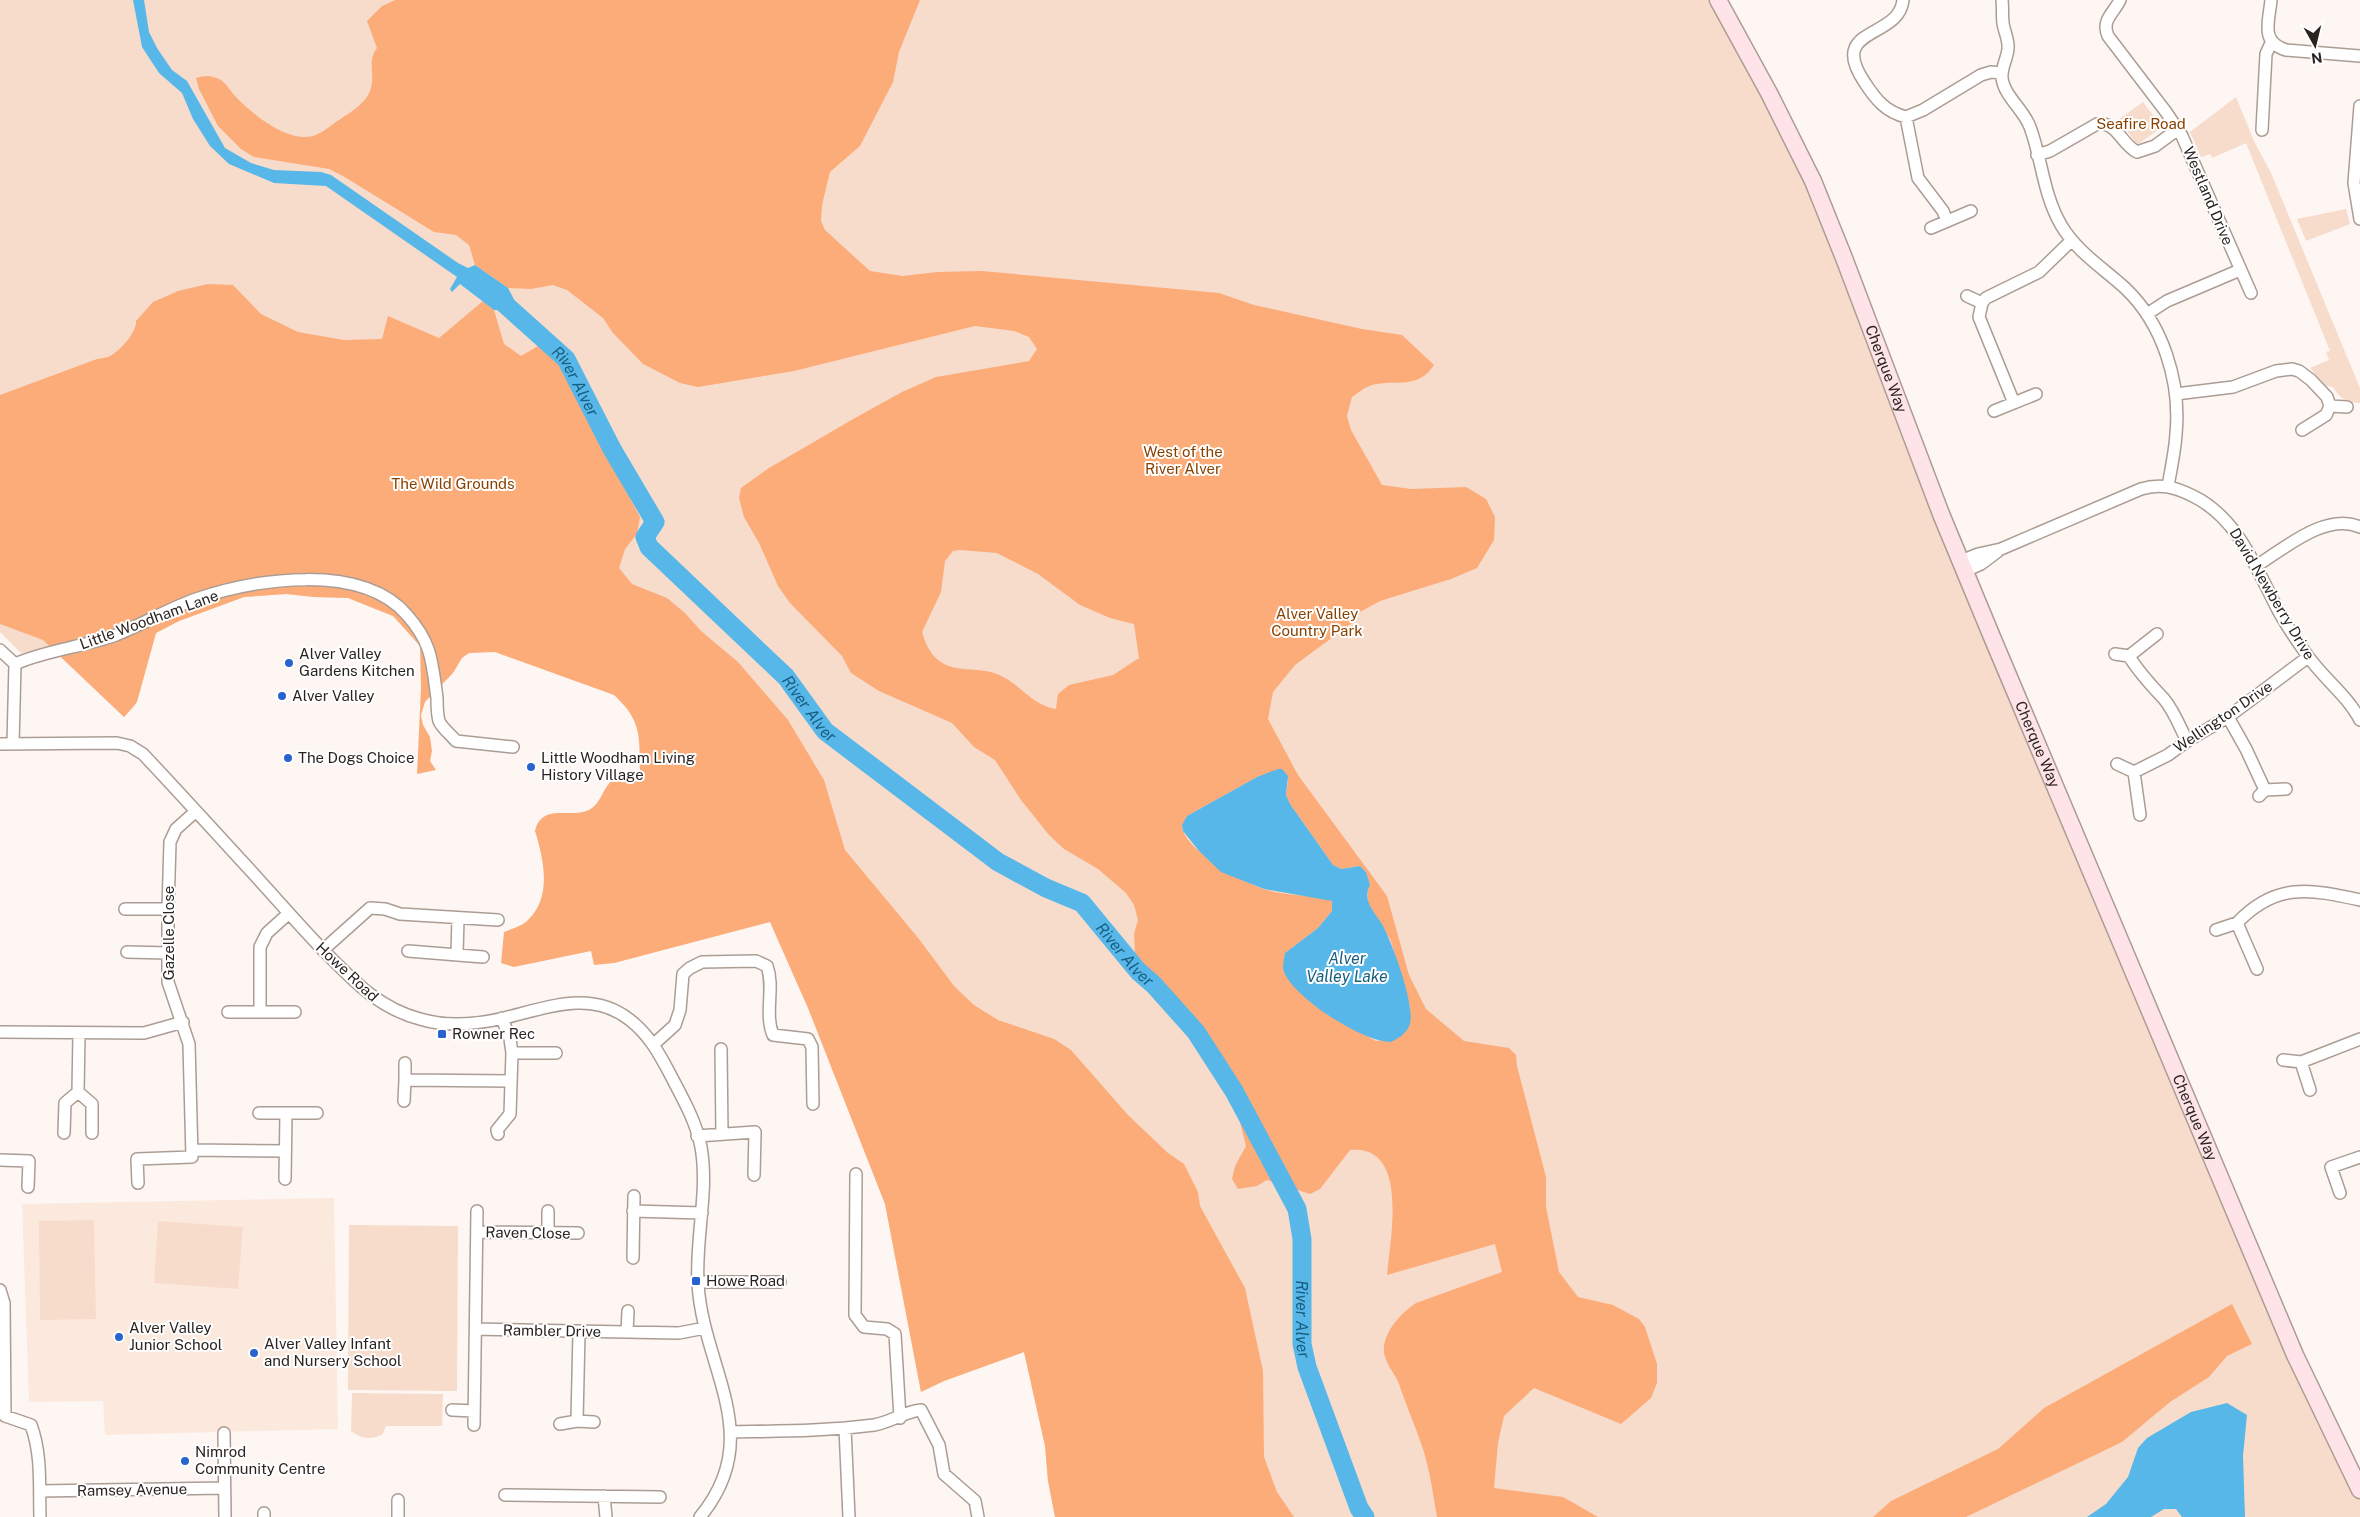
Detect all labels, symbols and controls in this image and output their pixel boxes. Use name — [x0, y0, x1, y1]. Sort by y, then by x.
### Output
north arrow — [2290, 20, 2340, 70]
text: N — [2310, 49, 2323, 67]
park label: Seafire Road — [2096, 115, 2186, 132]
street label: Westland Drive — [2180, 144, 2237, 248]
street label: Cherque Way — [1862, 322, 1911, 415]
water label: River Alver — [548, 342, 603, 420]
park label: West of the River Alver — [1143, 443, 1223, 477]
park label: The Wild Grounds — [391, 475, 515, 492]
street label: David Newberry Drive — [2226, 525, 2318, 663]
street label: Little Woodham Lane — [77, 587, 220, 653]
park label: Alver Valley Country Park — [1271, 605, 1363, 639]
place label: Alver Valley Gardens Kitchen — [299, 645, 415, 679]
marker: Alver Valley Gardens Kitchen — [283, 657, 295, 669]
water label: River Alver — [778, 672, 840, 747]
street label: Wellington Drive — [2170, 677, 2275, 756]
place label: Alver Valley — [292, 687, 375, 704]
marker: Alver Valley — [276, 690, 288, 702]
street label: Cherque Way — [2012, 698, 2064, 790]
place label: The Dogs Choice — [298, 749, 414, 766]
place label: Little Woodham Living History Village — [541, 749, 695, 783]
marker: The Dogs Choice — [282, 752, 294, 764]
marker: Little Woodham Living History Village — [525, 761, 537, 773]
street label: Gazelle Close — [160, 886, 177, 980]
water label: River Alver — [1092, 919, 1158, 991]
street label: Howe Road — [313, 939, 382, 1005]
water label: Alver Valley Lake — [1306, 949, 1388, 986]
place label: Rowner Rec — [452, 1025, 535, 1042]
marker: Rowner Rec — [436, 1028, 448, 1040]
street label: Cherque Way — [2169, 1072, 2221, 1163]
street label: Raven Close — [485, 1223, 571, 1242]
place label: Howe Road — [706, 1272, 785, 1289]
marker: Howe Road — [690, 1275, 702, 1287]
water label: River Alver — [1292, 1280, 1314, 1361]
place label: Alver Valley Junior School — [129, 1319, 222, 1353]
street label: Rambler Drive — [503, 1321, 601, 1340]
marker: Alver Valley Junior School — [113, 1331, 125, 1343]
place label: Alver Valley Infant and Nursery School — [264, 1335, 402, 1369]
marker: Alver Valley Infant and Nursery School — [248, 1347, 260, 1359]
place label: Nimrod Community Centre — [195, 1443, 326, 1477]
marker: Nimrod Community Centre — [179, 1455, 191, 1467]
street label: Ramsey Avenue — [77, 1480, 187, 1499]

